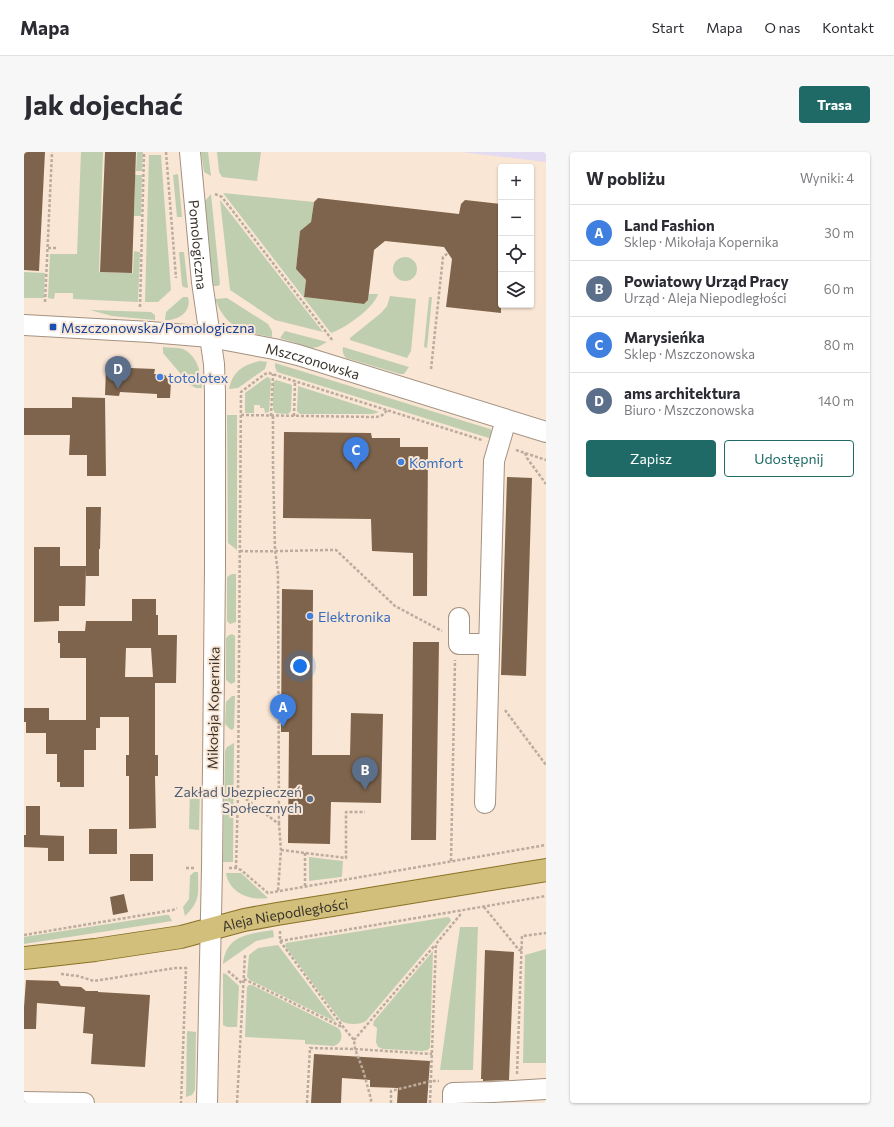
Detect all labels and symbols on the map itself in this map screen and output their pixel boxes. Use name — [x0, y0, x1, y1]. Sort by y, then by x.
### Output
street label: Pomologiczna — [186, 199, 211, 291]
place label: Mszczonowska/Pomologiczna — [61, 319, 255, 336]
marker: Mszczonowska/Pomologiczna — [48, 322, 58, 332]
street label: Mszczonowska — [264, 339, 362, 382]
pin: D — [105, 356, 131, 389]
place label: totolotex — [168, 369, 229, 386]
marker: totolotex — [155, 372, 165, 382]
pin: C — [343, 437, 369, 470]
place label: Komfort — [409, 454, 464, 471]
marker: Komfort — [396, 457, 406, 467]
place label: Elektronika — [318, 608, 391, 625]
marker: Elektronika — [305, 611, 315, 621]
street label: Mikołaja Kopernika — [203, 646, 223, 770]
your location — [290, 656, 310, 676]
pin: A — [270, 694, 296, 727]
pin: B — [352, 757, 378, 790]
place label: Zakład Ubezpieczeń Społecznych — [174, 783, 302, 816]
marker: Zakład Ubezpieczeń Społecznych — [305, 794, 315, 804]
street label: Aleja Niepodległości — [220, 894, 349, 934]

